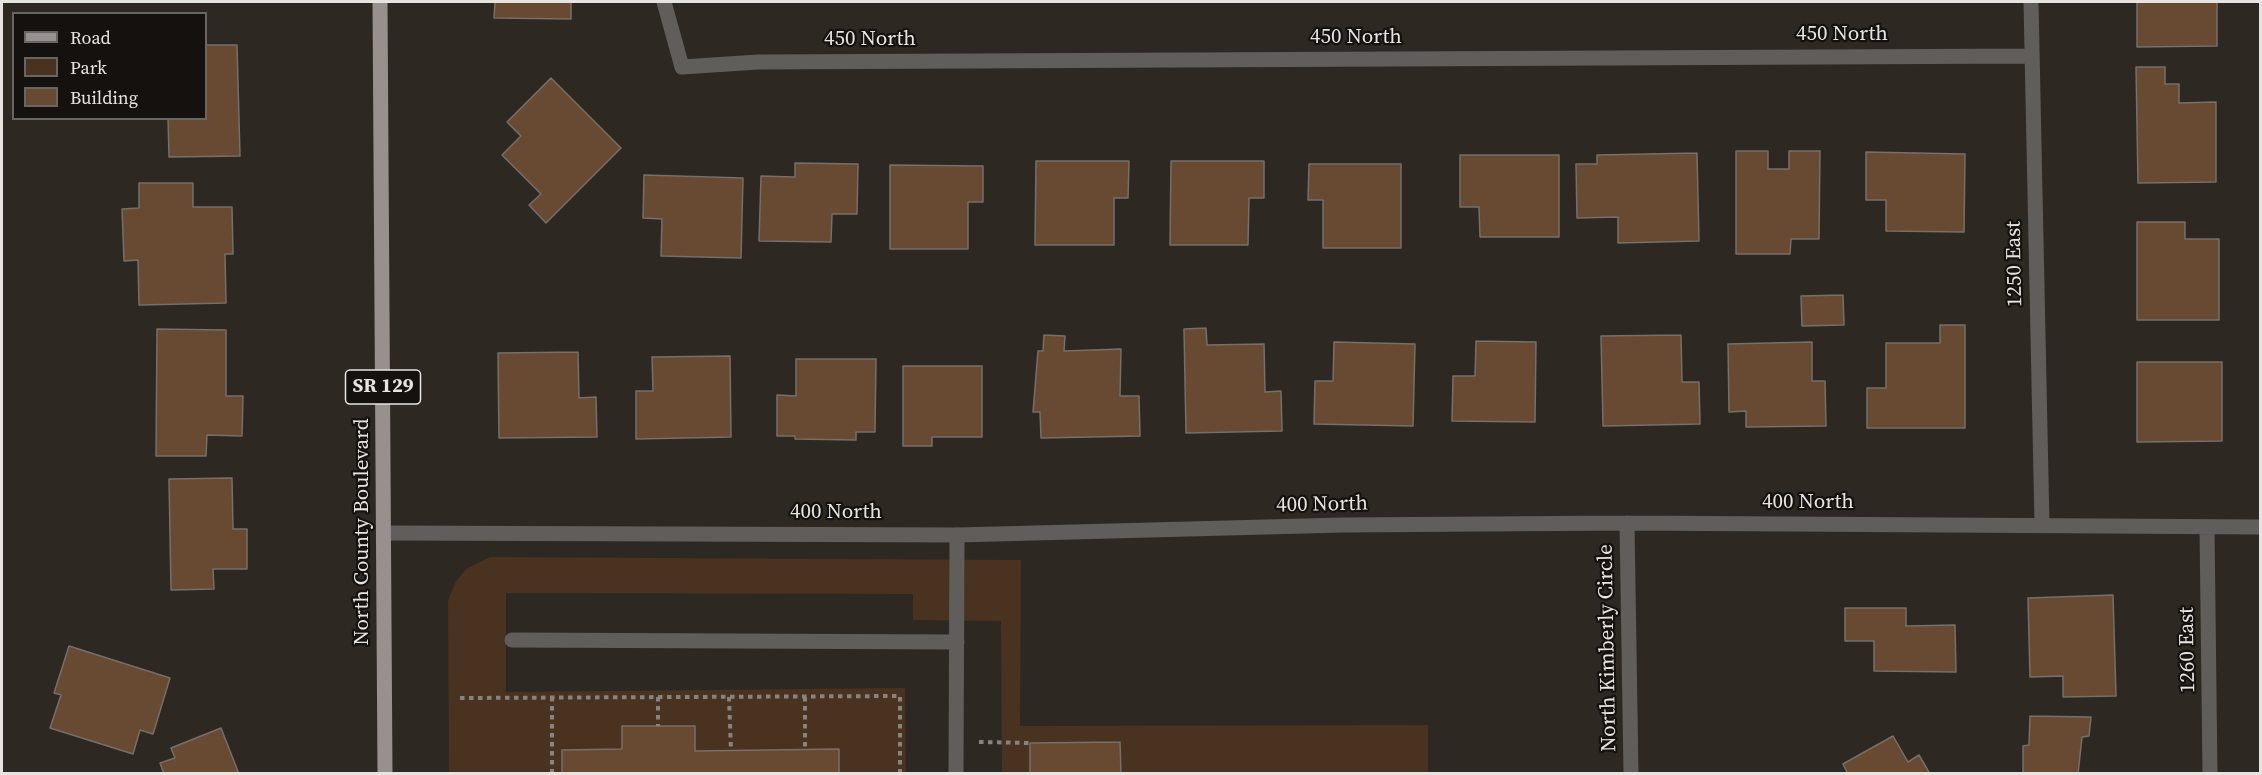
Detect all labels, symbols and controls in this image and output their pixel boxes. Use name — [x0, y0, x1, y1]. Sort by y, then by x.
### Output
legend — [12, 12, 207, 120]
street label: 450 North — [1796, 22, 1888, 48]
text: Road — [70, 25, 111, 50]
street label: 450 North — [1310, 25, 1402, 51]
street label: 450 North — [824, 27, 916, 53]
text: Park — [70, 55, 107, 80]
text: Building — [70, 85, 138, 110]
street label: 1250 East — [2002, 221, 2028, 307]
road number: SR 129 — [346, 370, 421, 404]
street label: North County Boulevard — [350, 418, 376, 646]
street label: 400 North — [1762, 490, 1854, 516]
street label: 400 North — [1276, 492, 1368, 518]
street label: 400 North — [790, 500, 882, 526]
street label: North Kimberly Circle — [1594, 544, 1622, 752]
street label: 1260 East — [2175, 607, 2201, 693]

